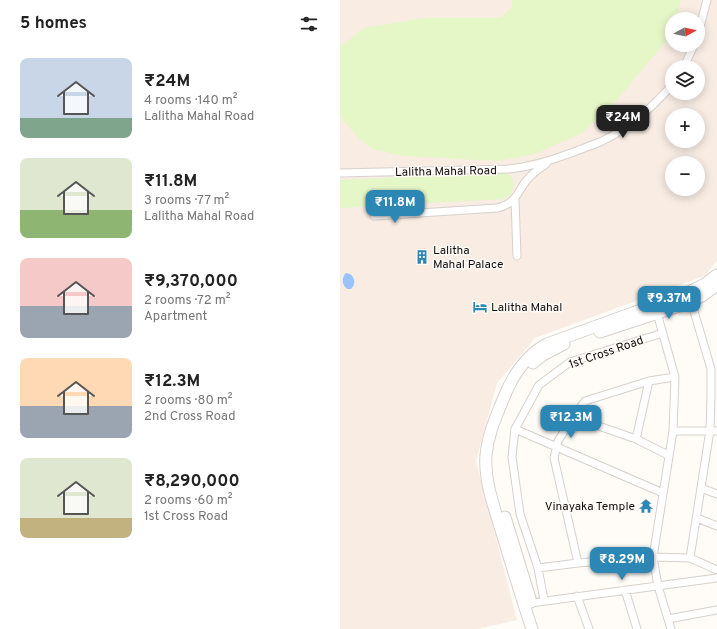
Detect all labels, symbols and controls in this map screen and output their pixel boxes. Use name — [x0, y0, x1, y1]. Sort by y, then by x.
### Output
north arrow — [665, 12, 705, 52]
map controls — [665, 12, 705, 196]
text: 5 homes — [20, 13, 87, 35]
icon: filters — [298, 13, 320, 35]
button: layers — [665, 60, 705, 100]
text: ₹24M — [144, 71, 190, 93]
icon: home — [52, 74, 100, 122]
text: 4 rooms · 140 m² — [144, 93, 238, 109]
pin: ₹24M — [599, 105, 647, 139]
button: + — [665, 108, 705, 148]
text: Lalitha Mahal Road — [144, 109, 254, 125]
text: ₹24M — [605, 110, 641, 126]
button: − — [665, 156, 705, 196]
street label: Lalitha Mahal Road — [395, 163, 497, 181]
text: ₹11.8M — [144, 171, 197, 193]
icon: home — [52, 174, 100, 222]
pin: ₹11.8M — [362, 190, 428, 224]
text: 3 rooms · 77 m² — [144, 193, 229, 209]
text: ₹11.8M — [375, 195, 415, 211]
text: Lalitha Mahal Road — [144, 209, 254, 225]
place label: Lalitha Mahal Palace — [433, 243, 504, 273]
building icon: Lalitha Mahal Palace — [414, 249, 430, 265]
text: ₹9,370,000 — [144, 271, 238, 293]
icon: home — [52, 274, 100, 322]
pin: ₹9.37M — [636, 286, 702, 320]
text: ₹9.37M — [647, 291, 691, 307]
text: 2 rooms · 72 m² — [144, 293, 230, 309]
hotel icon: Lalitha Mahal — [472, 299, 488, 315]
place label: Lalitha Mahal — [491, 300, 562, 316]
text: Apartment — [144, 309, 207, 325]
street label: 1st Cross Road — [567, 333, 646, 373]
text: ₹12.3M — [144, 371, 200, 393]
icon: home — [52, 374, 100, 422]
text: 2 rooms · 80 m² — [144, 393, 233, 409]
pin: ₹12.3M — [538, 405, 604, 439]
text: 2nd Cross Road — [144, 409, 235, 425]
text: ₹12.3M — [549, 410, 593, 426]
text: ₹8,290,000 — [144, 471, 240, 493]
icon: home — [52, 474, 100, 522]
text: 2 rooms · 60 m² — [144, 493, 233, 509]
temple icon: Vinayaka Temple — [638, 498, 654, 514]
place label: Vinayaka Temple — [545, 499, 635, 515]
text: 1st Cross Road — [144, 509, 228, 525]
pin: ₹8.29M — [589, 547, 655, 581]
text: ₹8.29M — [599, 552, 645, 568]

